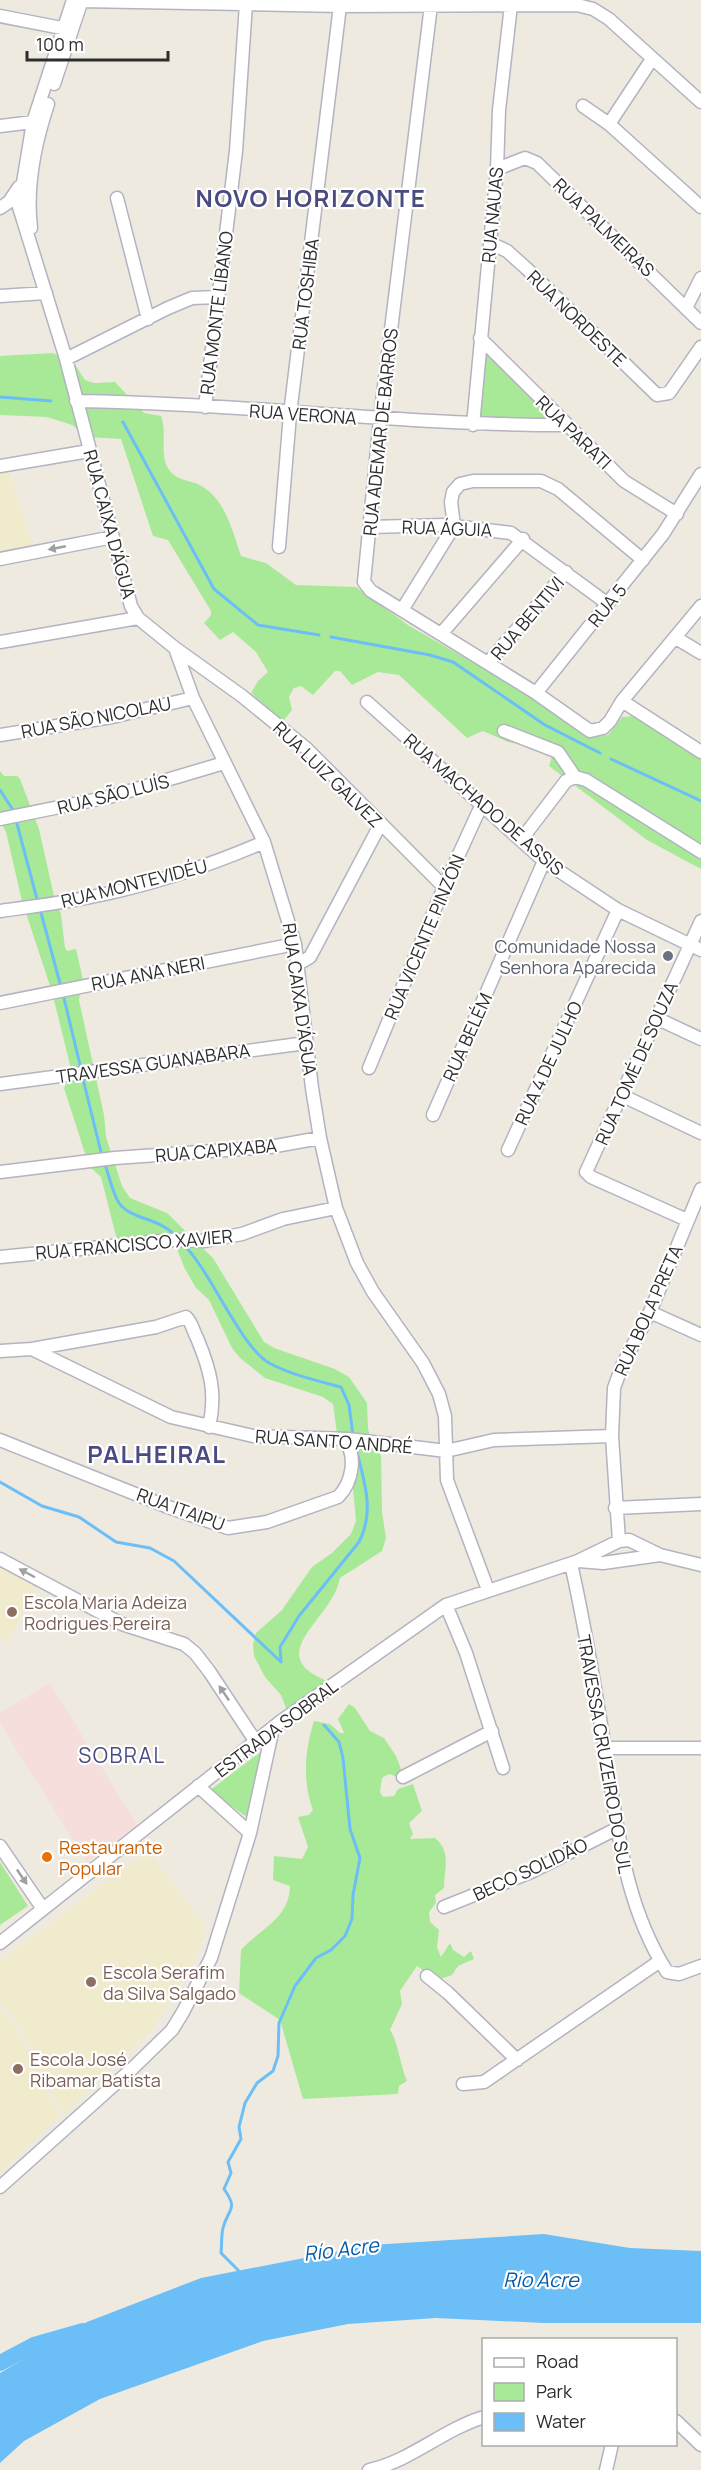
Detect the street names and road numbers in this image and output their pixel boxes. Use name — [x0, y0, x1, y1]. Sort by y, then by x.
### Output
street label: RUA NAUAS — [476, 166, 508, 264]
street label: RUA PALMEIRAS — [548, 172, 660, 282]
street label: RUA MONTE LÍBANO — [194, 230, 238, 396]
street label: RUA TOSHIBA — [286, 236, 324, 351]
street label: RUA NORDESTE — [522, 265, 632, 371]
street label: RUA ADEMAR DE BARROS — [357, 327, 403, 537]
street label: RUA PARATI — [531, 390, 617, 474]
street label: RUA VERONA — [248, 398, 358, 430]
street label: RUA CAIXA D'ÁGUA — [79, 447, 142, 602]
street label: RUA ÁGUIA — [401, 514, 493, 542]
street label: RUA BENTIVI — [485, 571, 569, 665]
street label: RUA 5 — [582, 578, 632, 632]
street label: RUA SÃO NICOLAU — [19, 691, 173, 743]
street label: RUA LUIZ GALVEZ — [268, 716, 388, 832]
street label: RUA MACHADO DE ASSIS — [399, 728, 569, 880]
street label: RUA SÃO LUÍS — [55, 769, 171, 819]
street label: RUA VICENTE PINZÓN — [378, 851, 470, 1023]
street label: RUA MONTEVIDÉU — [58, 853, 210, 913]
street label: RUA CAIXA D'ÁGUA — [277, 921, 323, 1077]
street label: RUA ANA NERI — [89, 950, 207, 996]
street label: RUA TOMÉ DE SOUZA — [589, 977, 683, 1148]
street label: RUA BELÉM — [437, 989, 497, 1085]
street label: RUA 4 DE JULHO — [509, 997, 587, 1129]
street label: TRAVESSA GUANABARA — [55, 1037, 252, 1088]
street label: RUA CAPIXABA — [154, 1133, 279, 1167]
street label: RUA FRANCISCO XAVIER — [34, 1223, 234, 1265]
street label: RUA BOLA PRETA — [608, 1240, 688, 1379]
street label: RUA SANTO ANDRÉ — [254, 1424, 414, 1458]
street label: RUA ITAIPU — [134, 1482, 228, 1536]
street label: TRAVESSA CRUZEIRO DO SUL — [572, 1633, 638, 1875]
street label: ESTRADA SOBRAL — [210, 1674, 342, 1782]
street label: BECO SOLIDÃO — [469, 1832, 591, 1906]

